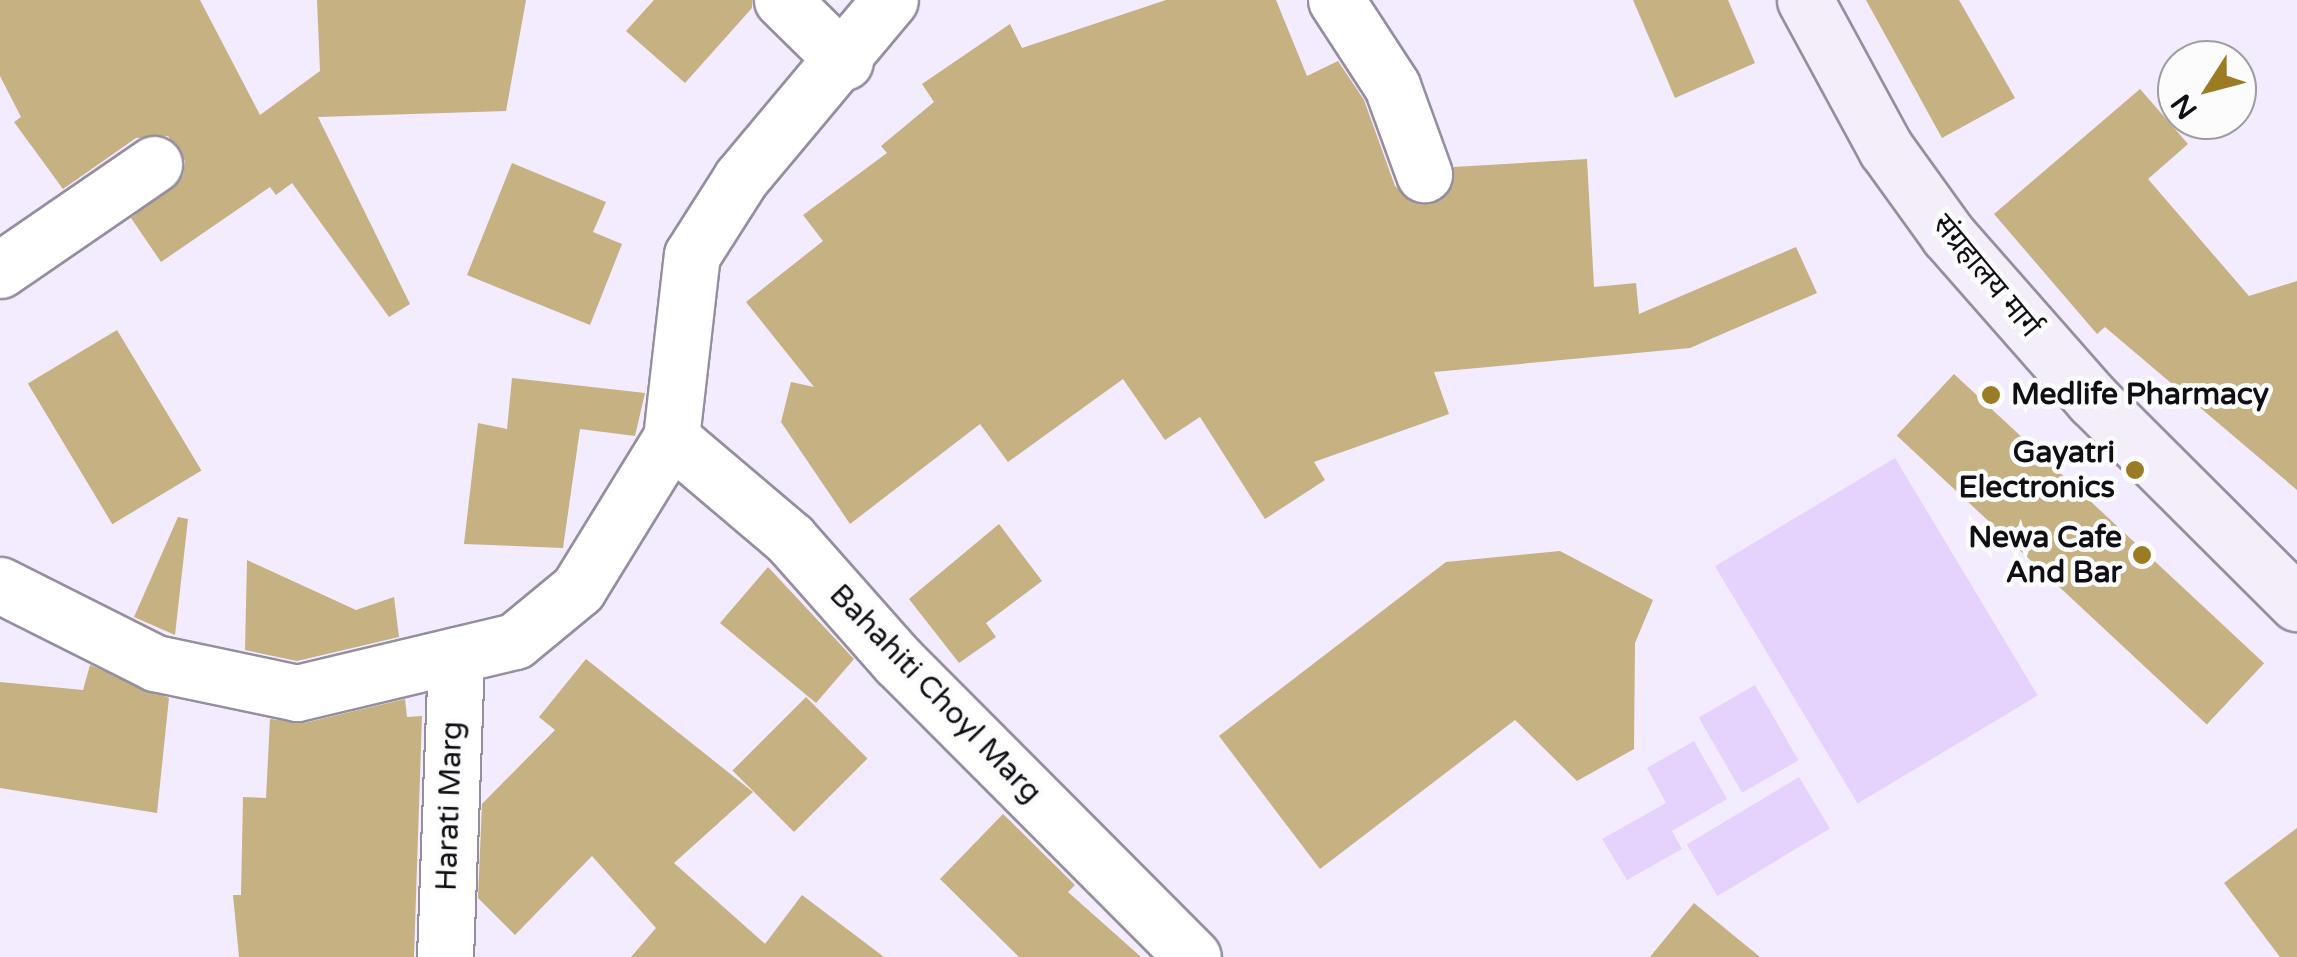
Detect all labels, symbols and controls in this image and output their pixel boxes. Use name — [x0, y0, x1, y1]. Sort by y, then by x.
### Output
north arrow — [2157, 40, 2257, 140]
text: N — [2164, 87, 2205, 126]
street label: संग्रहालय मार्ग — [1924, 207, 2048, 345]
place label: Medlife Pharmacy — [2011, 377, 2269, 413]
marker: Medlife Pharmacy — [1980, 384, 2002, 406]
place label: Gayatri Electronics — [1959, 435, 2115, 506]
marker: Gayatri Electronics — [2124, 459, 2146, 481]
place label: Newa Cafe And Bar — [1968, 520, 2122, 590]
marker: Newa Cafe And Bar — [2131, 544, 2153, 566]
street label: Bahahiti Choyl Marg — [821, 577, 1049, 811]
street label: Harati Marg — [429, 720, 471, 892]

